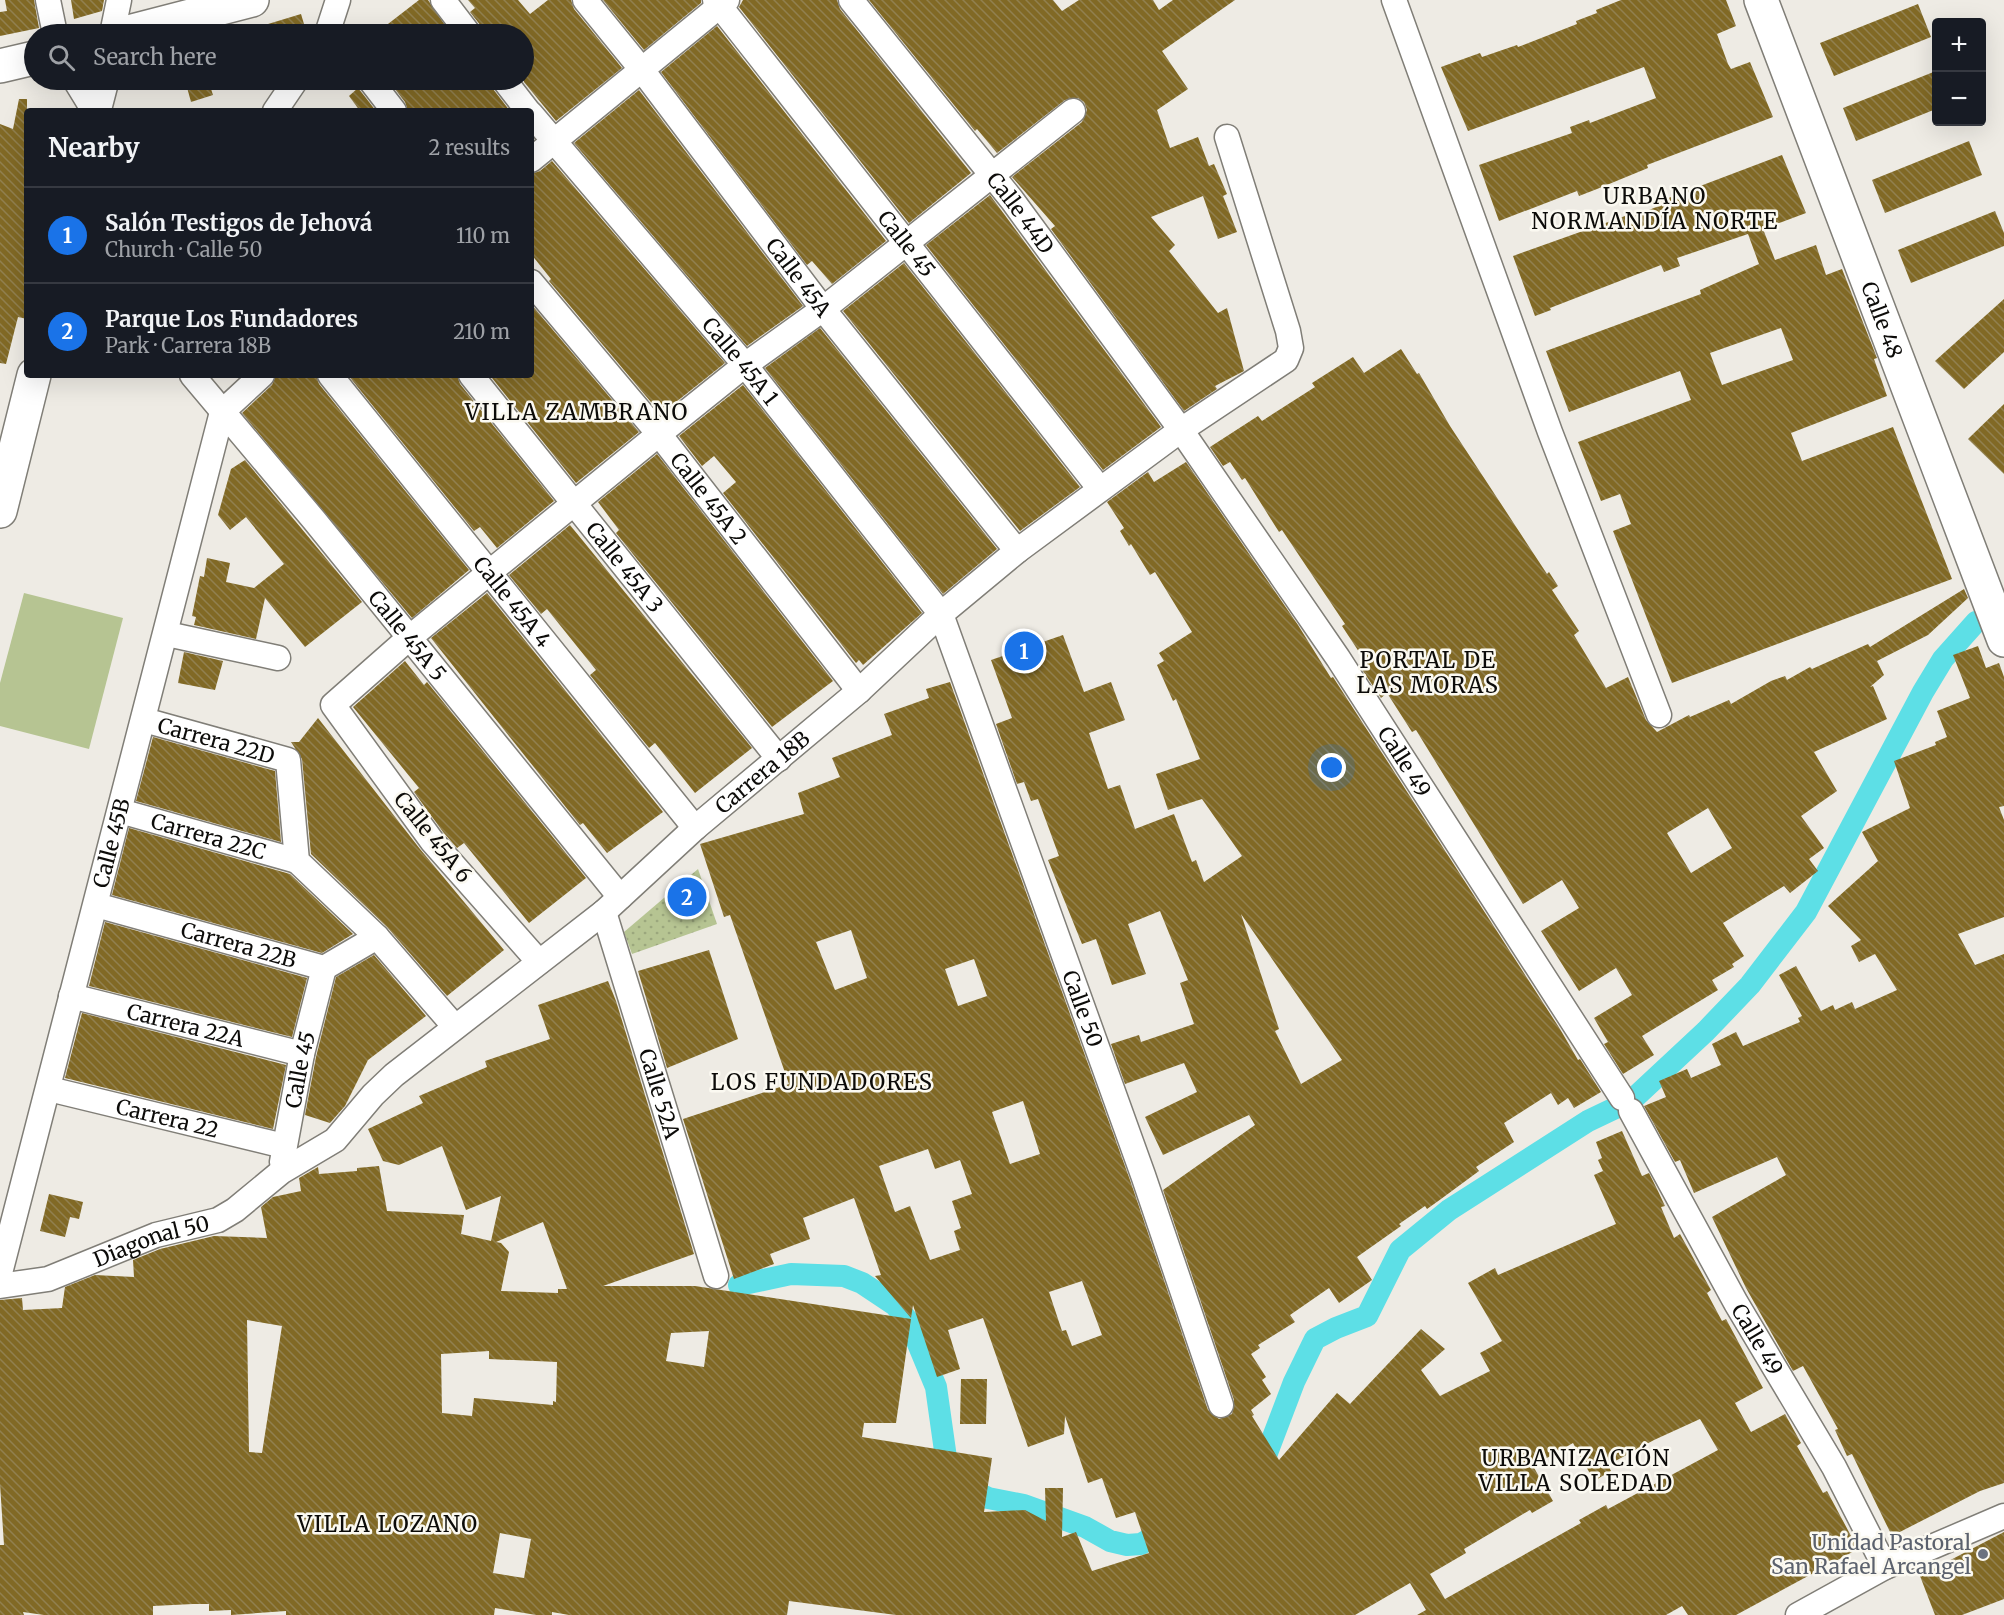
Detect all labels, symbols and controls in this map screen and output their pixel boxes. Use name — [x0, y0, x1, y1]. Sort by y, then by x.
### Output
map controls — [1932, 18, 1986, 126]
button: + — [1932, 18, 1986, 72]
search box — [24, 24, 534, 90]
icon: search — [45, 41, 78, 74]
text: Search here — [93, 43, 216, 71]
button: − — [1932, 72, 1986, 126]
text: Nearby — [48, 131, 140, 164]
text: 2 results — [428, 135, 510, 160]
street label: Calle 44D — [981, 166, 1060, 259]
district label: URBANO NORMANDÍA NORTE — [1531, 182, 1779, 235]
street label: Calle 45 — [872, 205, 941, 282]
text: Salón Testigos de Jehová — [105, 209, 372, 237]
text: 1 — [63, 223, 72, 248]
text: 110 m — [456, 223, 510, 248]
street label: Calle 45A — [760, 232, 837, 322]
text: Church · Calle 50 — [105, 237, 262, 262]
street label: Calle 48 — [1856, 278, 1909, 362]
text: Parque Los Fundadores — [105, 305, 358, 333]
street label: Calle 45A 1 — [696, 311, 785, 411]
text: 2 — [62, 319, 73, 344]
text: 210 m — [453, 319, 510, 344]
text: Park · Carrera 18B — [105, 333, 271, 358]
district label: VILLA ZAMBRANO — [464, 398, 689, 426]
street label: Calle 45A 2 — [665, 447, 753, 550]
street label: Calle 45A 3 — [580, 516, 669, 618]
street label: Calle 45A 4 — [468, 550, 558, 653]
street label: Calle 45A 5 — [363, 584, 452, 686]
pin: 1 — [1004, 628, 1044, 674]
district label: PORTAL DE LAS MORAS — [1357, 646, 1499, 699]
street label: Carrera 22D — [155, 711, 278, 769]
street label: Calle 49 — [1372, 721, 1437, 802]
street label: Carrera 18B — [709, 725, 815, 819]
your location — [1317, 753, 1346, 782]
street label: Calle 45A 6 — [388, 786, 478, 888]
street label: Calle 45B — [86, 796, 135, 891]
street label: Carrera 22C — [148, 807, 269, 865]
pin: 2 — [668, 874, 706, 920]
street label: Carrera 22B — [178, 916, 299, 973]
street label: Calle 50 — [1057, 966, 1109, 1051]
street label: Carrera 22A — [124, 997, 247, 1052]
street label: Calle 45 — [279, 1028, 321, 1110]
street label: Calle 52A — [633, 1045, 687, 1142]
district label: LOS FUNDADORES — [711, 1068, 933, 1096]
street label: Carrera 22 — [114, 1092, 222, 1143]
street label: Diagonal 50 — [89, 1209, 212, 1273]
street label: Calle 49 — [1726, 1299, 1789, 1380]
district label: URBANIZACIÓN VILLA SOLEDAD — [1478, 1443, 1674, 1497]
district label: VILLA LOZANO — [296, 1510, 479, 1538]
place label: Unidad Pastoral San Rafael Arcangel — [1771, 1529, 1971, 1580]
marker: Unidad Pastoral San Rafael Arcangel — [1976, 1547, 1990, 1561]

